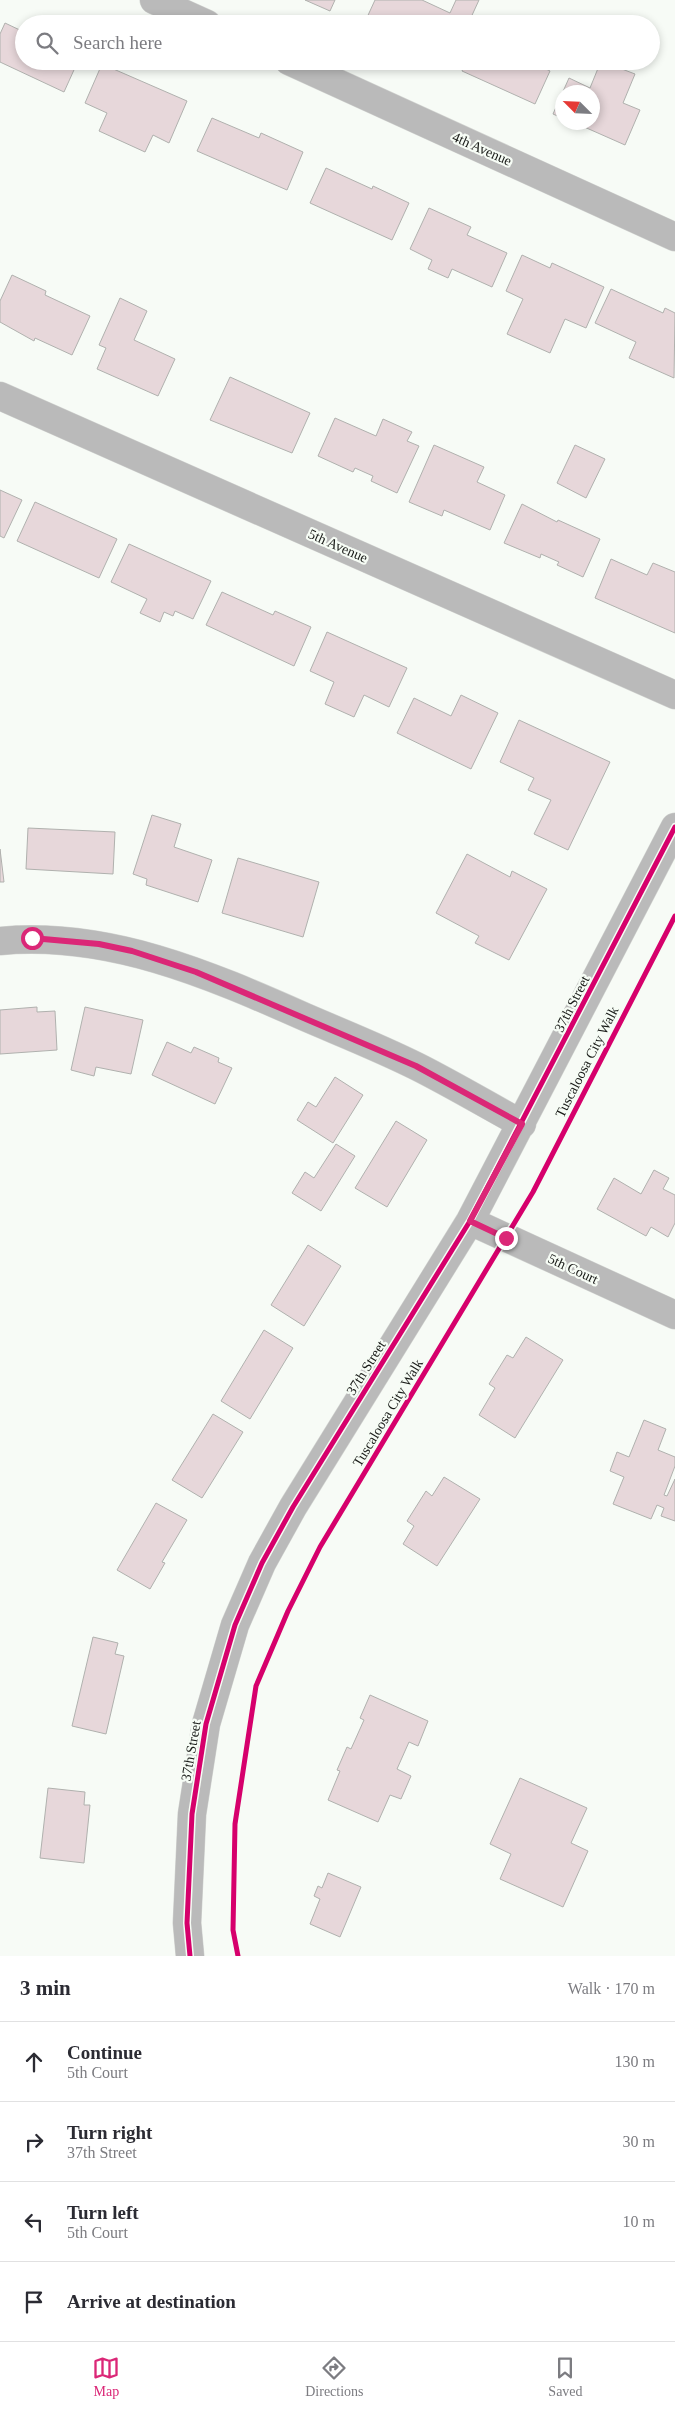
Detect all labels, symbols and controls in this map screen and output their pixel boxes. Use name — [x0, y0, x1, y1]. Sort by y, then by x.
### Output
search box — [15, 15, 660, 70]
icon: search — [33, 29, 61, 57]
text: Search here — [73, 32, 162, 53]
north arrow — [555, 85, 600, 130]
street label: 4th Avenue — [450, 129, 514, 169]
street label: 5th Avenue — [306, 526, 370, 566]
route start — [21, 927, 44, 950]
street label: 37th Street — [551, 973, 593, 1035]
street label: Tuscaloosa City Walk — [552, 1004, 622, 1120]
route end — [495, 1227, 518, 1250]
street label: 5th Court — [546, 1251, 600, 1287]
street label: 37th Street — [343, 1338, 389, 1398]
street label: Tuscaloosa City Walk — [350, 1357, 426, 1469]
street label: 37th Street — [178, 1720, 204, 1782]
text: 3 min — [20, 1976, 71, 2000]
text: Walk · 170 m — [568, 1980, 655, 1997]
text: Continue — [67, 2042, 142, 2063]
icon: ahead — [20, 2048, 48, 2076]
text: 130 m — [615, 2053, 655, 2070]
text: 5th Court — [67, 2064, 128, 2081]
text: Turn right — [67, 2122, 152, 2143]
icon: right — [20, 2128, 48, 2156]
text: 30 m — [623, 2133, 655, 2150]
text: 37th Street — [67, 2144, 137, 2161]
text: Turn left — [67, 2202, 139, 2223]
icon: left — [20, 2208, 48, 2236]
text: 10 m — [623, 2213, 655, 2230]
text: 5th Court — [67, 2224, 128, 2241]
icon: arrive — [20, 2288, 48, 2316]
text: Arrive at destination — [67, 2291, 236, 2312]
tab: Map — [92, 2354, 120, 2400]
tab: Directions — [305, 2354, 364, 2400]
tab: Saved — [548, 2354, 583, 2400]

